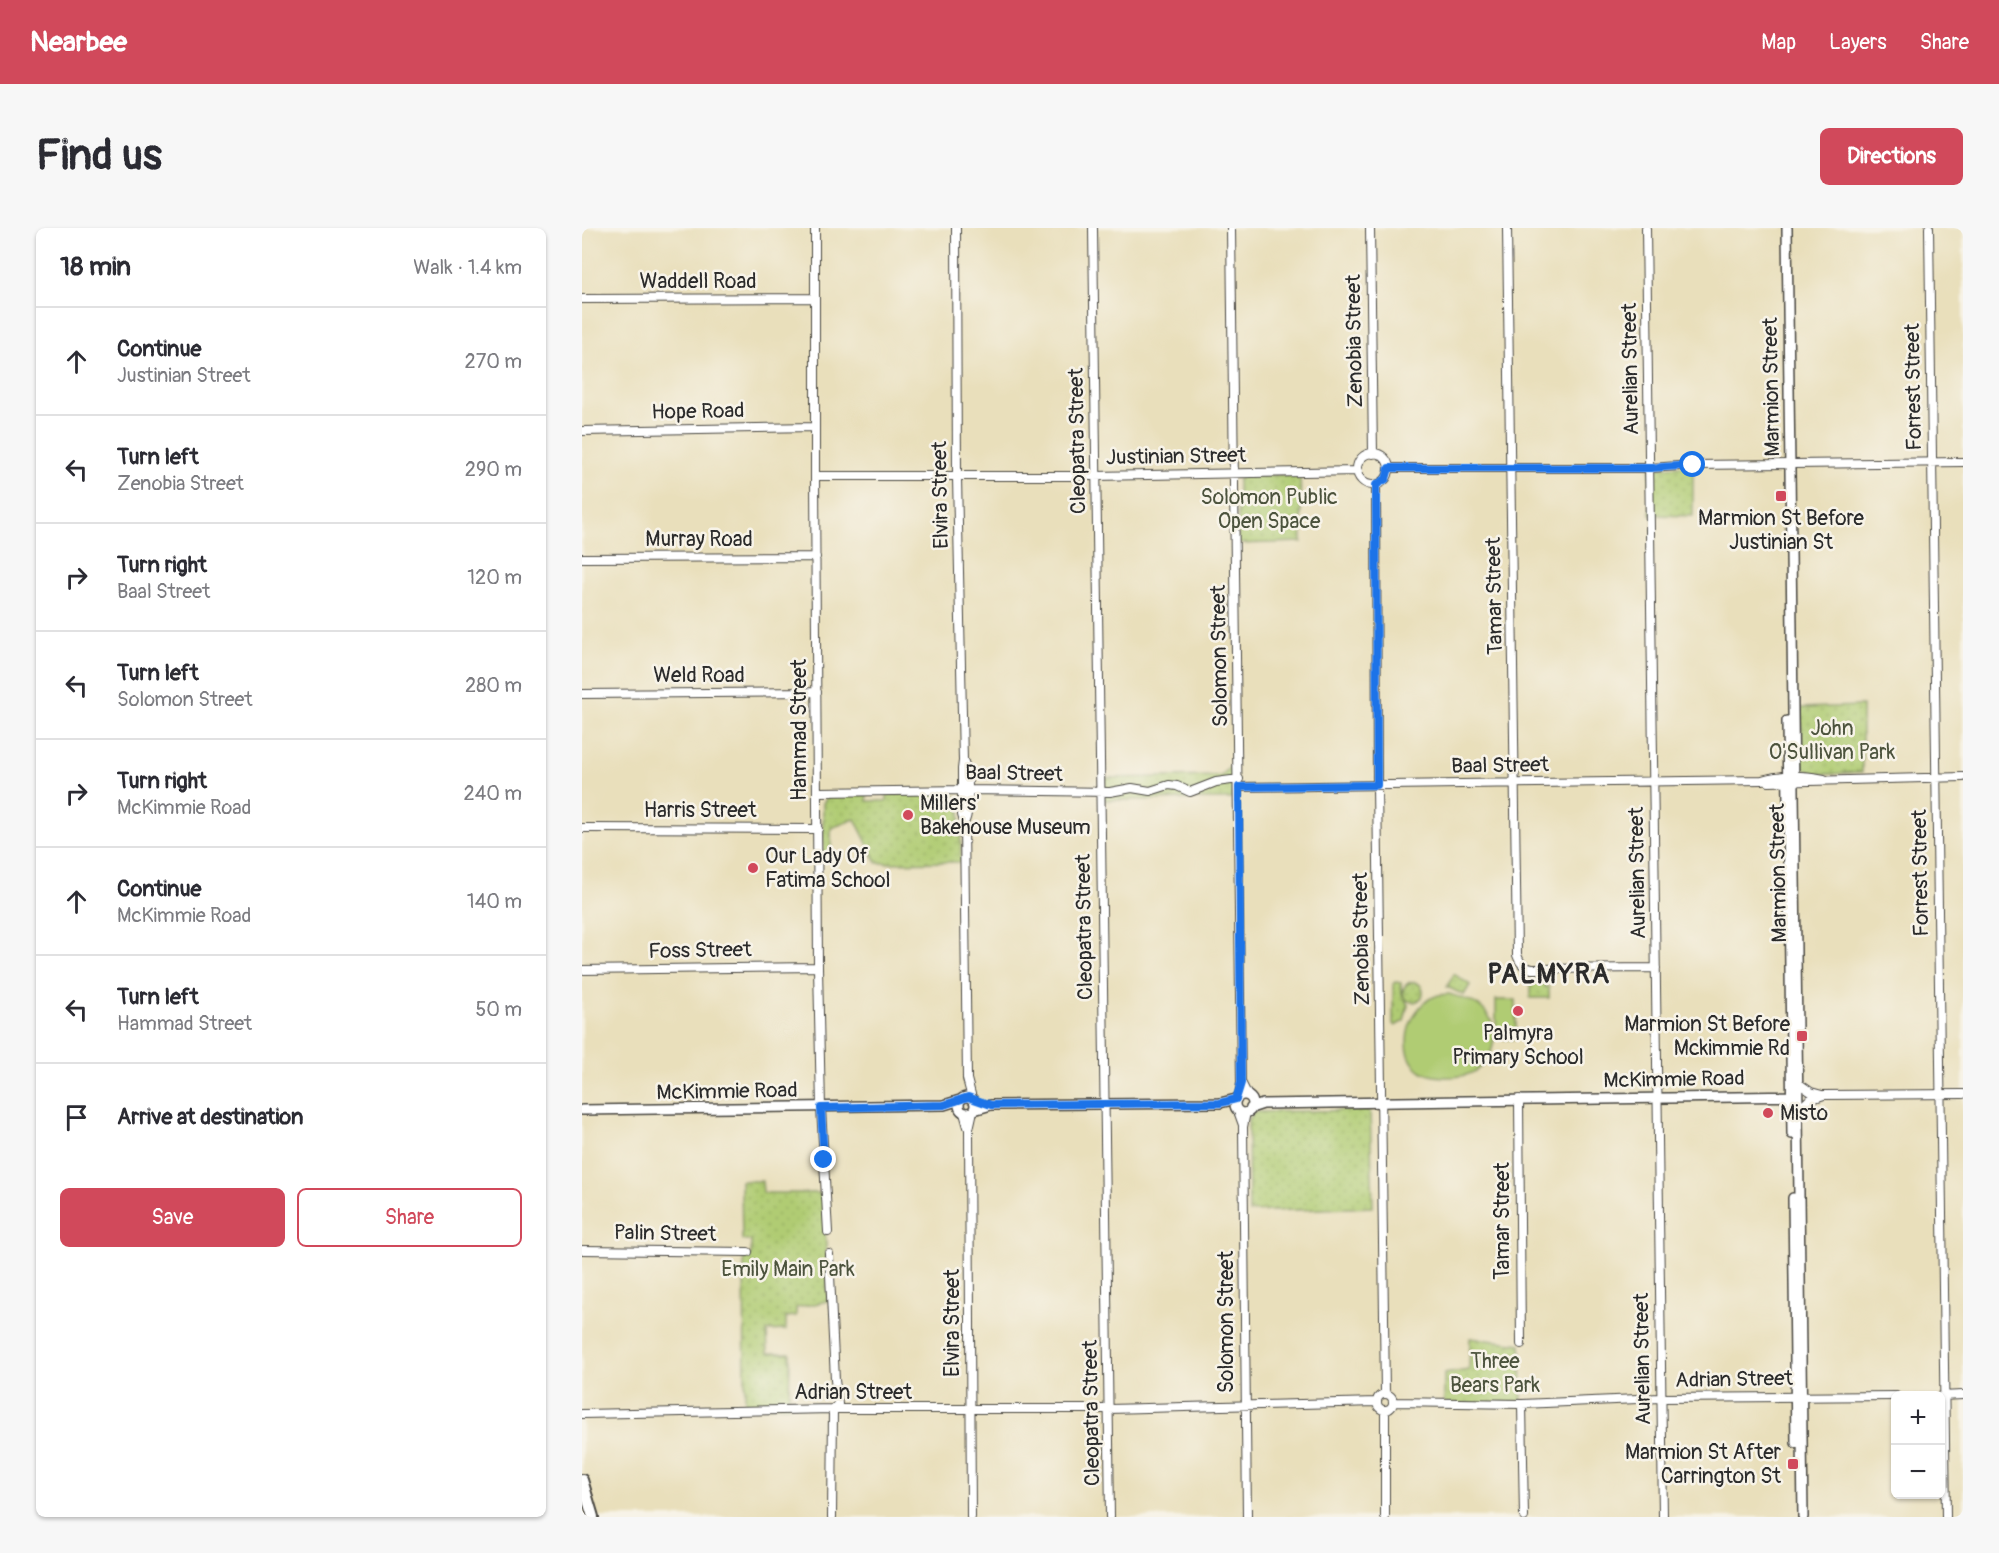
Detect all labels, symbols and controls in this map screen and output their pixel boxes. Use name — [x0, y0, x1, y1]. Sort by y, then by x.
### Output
text: Nearbee — [30, 25, 127, 60]
text: Map — [1761, 29, 1796, 56]
text: Layers — [1829, 29, 1887, 56]
text: Share — [1920, 29, 1969, 56]
button: Directions — [1820, 128, 1963, 185]
text: Find us — [36, 130, 162, 182]
text: 18 min — [60, 251, 131, 283]
text: Walk · 1.4 km — [413, 255, 522, 280]
street label: Waddell Road — [640, 268, 756, 295]
street label: Zenobia Street — [1340, 274, 1369, 408]
street label: Aurelian Street — [1616, 302, 1645, 435]
street label: Marmion Street — [1757, 317, 1786, 457]
street label: Forrest Street — [1899, 323, 1928, 451]
text: Continue — [117, 335, 201, 363]
icon: ahead — [60, 345, 93, 378]
text: 270 m — [464, 349, 522, 374]
text: Justinian Street — [117, 363, 250, 388]
street label: Cleopatra Street — [1063, 367, 1092, 514]
street label: Hope Road — [651, 397, 745, 426]
street label: Elvira Street — [926, 440, 955, 549]
street label: Justinian Street — [1106, 442, 1247, 471]
text: Turn left — [117, 443, 199, 471]
route start — [1679, 451, 1705, 477]
icon: left — [60, 453, 93, 486]
text: 290 m — [465, 457, 522, 482]
text: Zenobia Street — [117, 471, 244, 496]
park label: Solomon Public Open Space — [1200, 484, 1338, 535]
marker: Marmion St Before Justinian St — [1774, 489, 1788, 503]
place label: Marmion St Before Justinian St — [1698, 505, 1865, 556]
street label: Murray Road — [645, 526, 753, 553]
street label: Tamar Street — [1480, 536, 1509, 655]
text: Turn right — [117, 551, 207, 579]
icon: right — [60, 561, 93, 594]
text: 120 m — [467, 565, 522, 590]
text: Baal Street — [117, 579, 210, 604]
street label: Solomon Street — [1205, 584, 1234, 727]
text: Turn left — [117, 659, 199, 687]
street label: Hammad Street — [786, 659, 813, 801]
street label: Weld Road — [653, 662, 745, 689]
icon: left — [60, 669, 93, 702]
text: 280 m — [465, 673, 522, 698]
text: Solomon Street — [117, 687, 253, 712]
park label: John O'Sullivan Park — [1769, 715, 1895, 766]
street label: Baal Street — [1451, 751, 1550, 780]
street label: Baal Street — [965, 759, 1064, 788]
text: Turn right — [117, 767, 207, 795]
icon: right — [60, 777, 93, 810]
text: 240 m — [463, 781, 522, 806]
place label: Millers' Bakehouse Museum — [920, 790, 1091, 841]
text: McKimmie Road — [117, 795, 251, 820]
street label: Harris Street — [644, 797, 757, 824]
street label: Marmion Street — [1764, 803, 1793, 943]
street label: Aurelian Street — [1623, 806, 1652, 939]
marker: Millers' Bakehouse Museum — [901, 808, 915, 822]
street label: Forrest Street — [1906, 809, 1935, 937]
place label: Our Lady Of Fatima School — [765, 843, 891, 894]
street label: Cleopatra Street — [1070, 853, 1099, 1000]
marker: Our Lady Of Fatima School — [746, 861, 760, 875]
street label: Zenobia Street — [1347, 872, 1376, 1006]
text: Continue — [117, 875, 201, 903]
icon: ahead — [60, 885, 93, 918]
text: 140 m — [467, 889, 522, 914]
text: McKimmie Road — [117, 903, 251, 928]
street label: Foss Street — [648, 936, 752, 965]
district label: PALMYRA — [1487, 958, 1611, 991]
text: Turn left — [117, 983, 199, 1011]
icon: left — [60, 993, 93, 1026]
text: 50 m — [475, 997, 522, 1022]
marker: Palmyra Primary School — [1511, 1004, 1525, 1018]
text: Hammad Street — [117, 1011, 252, 1036]
place label: Marmion St Before Mckimmie Rd — [1624, 1011, 1791, 1062]
place label: Palmyra Primary School — [1452, 1020, 1584, 1071]
marker: Marmion St Before Mckimmie Rd — [1795, 1029, 1809, 1043]
street label: McKimmie Road — [1603, 1065, 1745, 1094]
street label: McKimmie Road — [656, 1077, 798, 1106]
place label: Misto — [1780, 1100, 1828, 1127]
icon: arrive — [60, 1101, 93, 1134]
text: Arrive at destination — [117, 1103, 303, 1131]
marker: Misto — [1761, 1106, 1775, 1120]
route end — [810, 1146, 836, 1172]
street label: Tamar Street — [1489, 1162, 1516, 1280]
button: Save — [60, 1188, 285, 1247]
button: Share — [297, 1188, 522, 1247]
street label: Palin Street — [614, 1219, 717, 1248]
street label: Solomon Street — [1213, 1250, 1240, 1393]
park label: Emily Main Park — [721, 1256, 855, 1283]
street label: Elvira Street — [939, 1269, 966, 1377]
street label: Aurelian Street — [1628, 1292, 1657, 1425]
street label: Cleopatra Street — [1077, 1339, 1106, 1486]
park label: Three Bears Park — [1450, 1348, 1540, 1399]
street label: Adrian Street — [1675, 1365, 1794, 1394]
street label: Adrian Street — [794, 1379, 912, 1406]
map controls — [1891, 1391, 1945, 1499]
button: + — [1891, 1391, 1945, 1445]
place label: Marmion St After Carrington St — [1625, 1439, 1782, 1490]
button: − — [1891, 1445, 1945, 1499]
marker: Marmion St After Carrington St — [1786, 1457, 1800, 1471]

